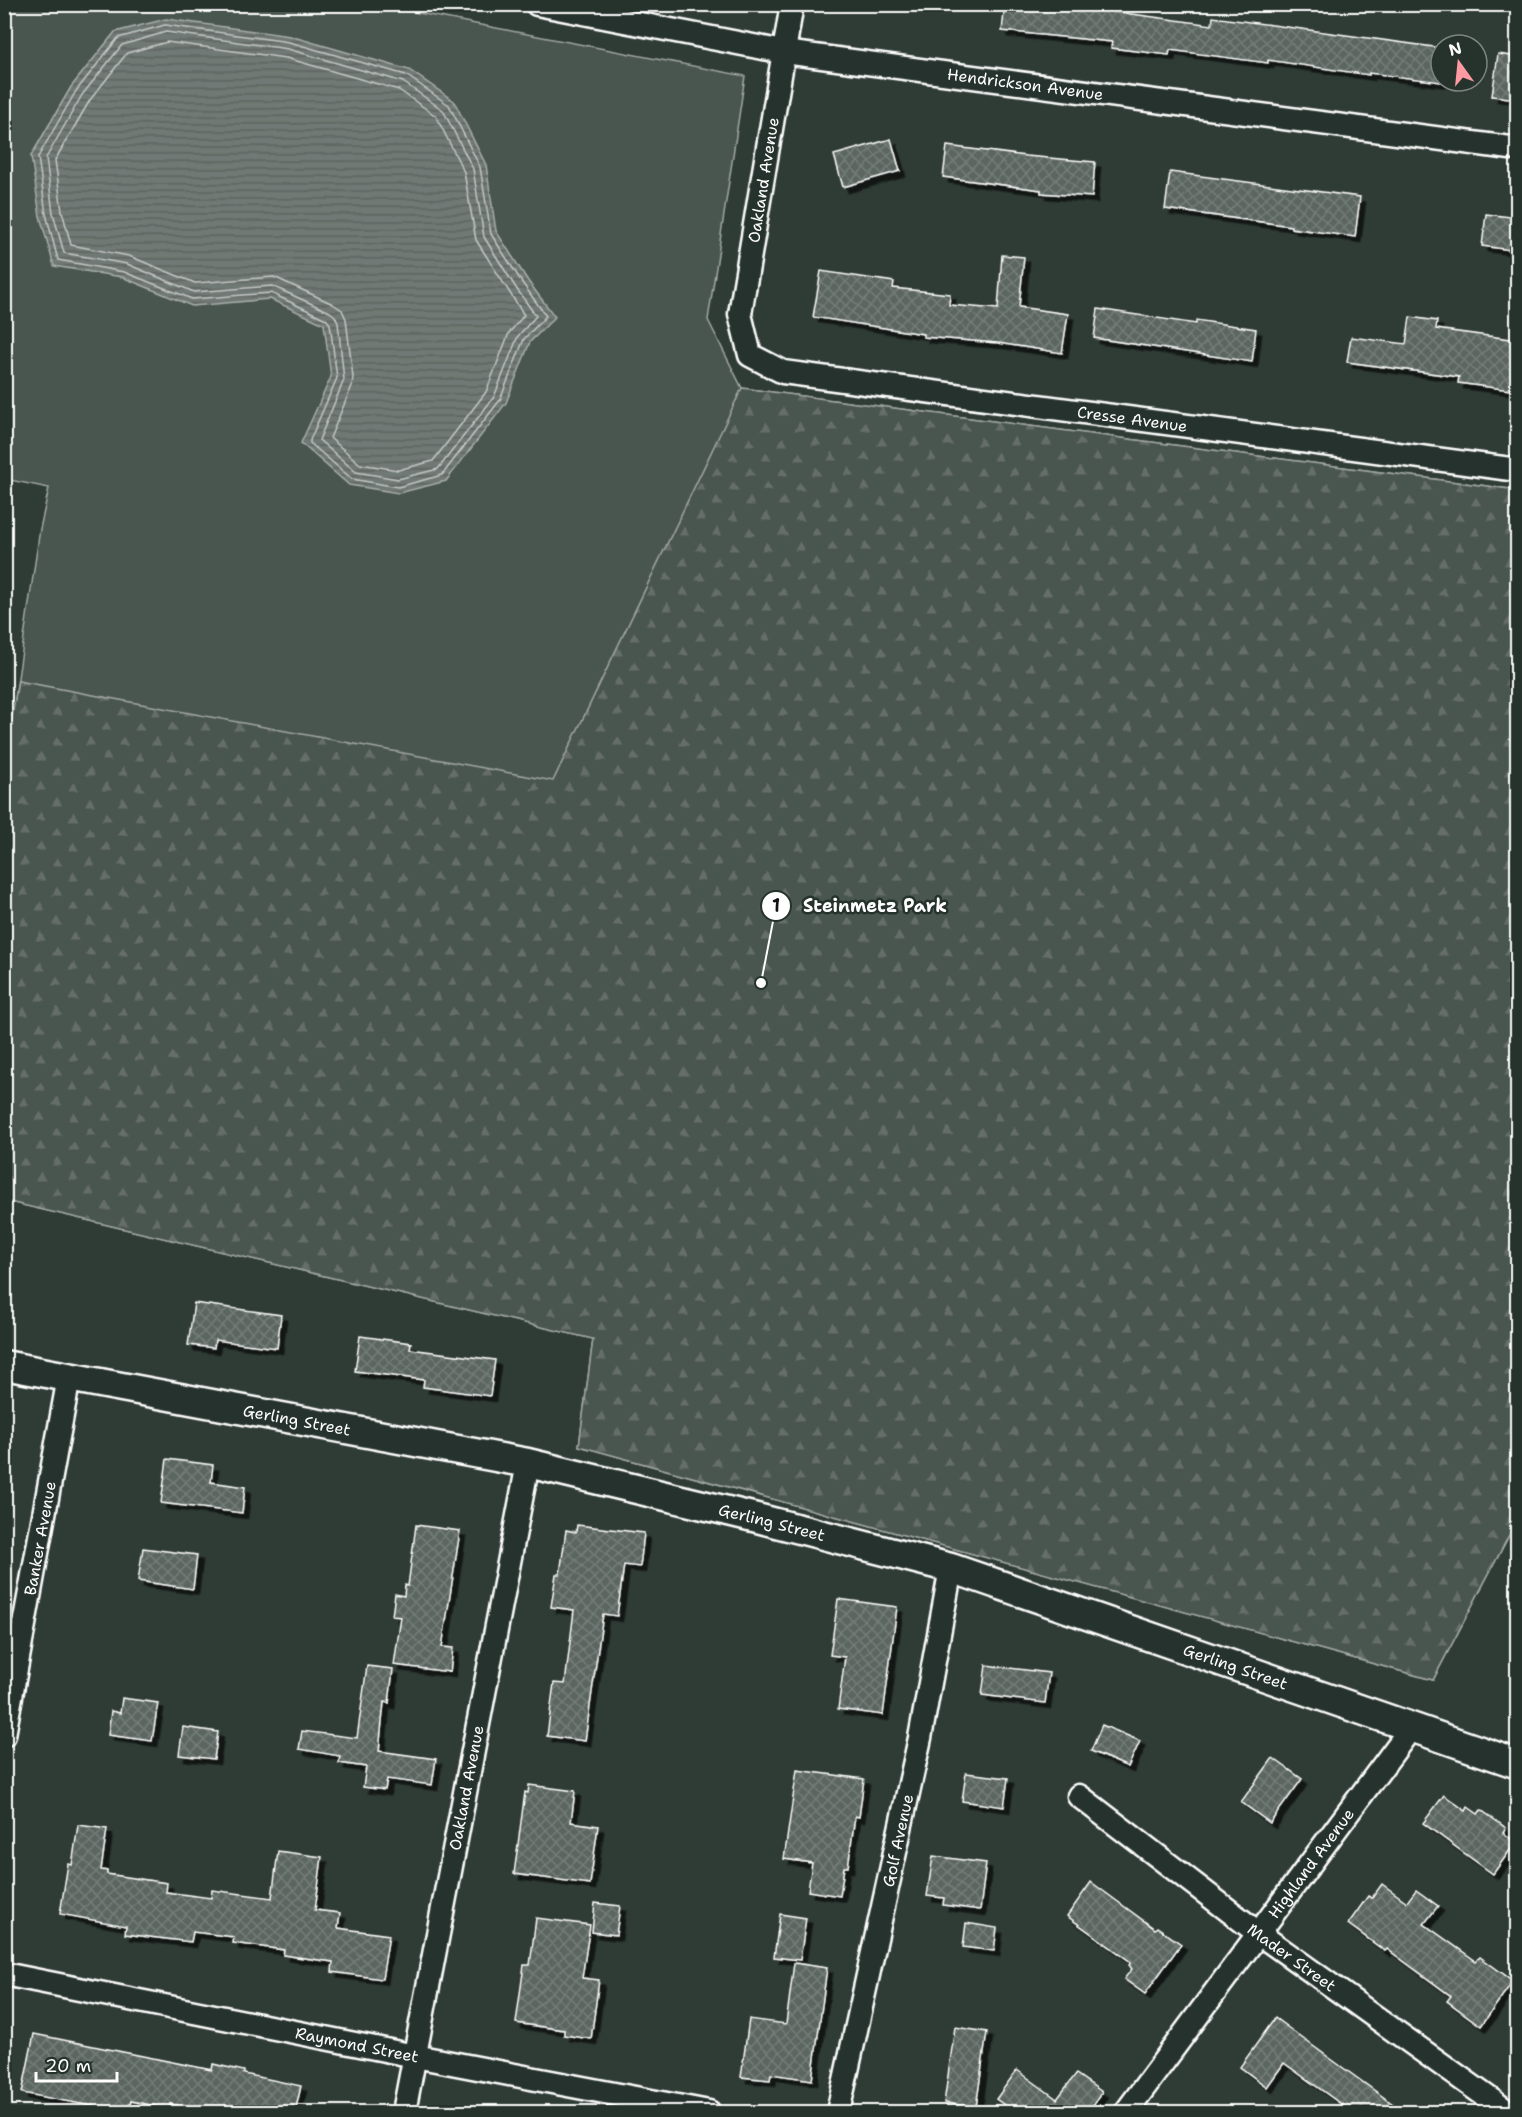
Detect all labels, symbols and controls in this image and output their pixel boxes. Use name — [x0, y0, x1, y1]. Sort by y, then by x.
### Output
north arrow — [1429, 33, 1489, 93]
text: N — [1446, 37, 1464, 61]
street label: Hendrickson Avenue — [946, 64, 1105, 105]
street label: Oakland Avenue — [743, 116, 784, 244]
street label: Cresse Avenue — [1076, 401, 1189, 437]
callout: Steinmetz Park — [761, 888, 959, 924]
text: 1 — [772, 894, 780, 918]
text: Steinmetz Park — [803, 894, 947, 918]
street label: Gerling Street — [241, 1400, 352, 1441]
street label: Banker Avenue — [20, 1479, 61, 1597]
street label: Gerling Street — [716, 1499, 827, 1546]
street label: Gerling Street — [1180, 1639, 1290, 1695]
street label: Oakland Avenue — [444, 1724, 489, 1852]
street label: Golf Avenue — [878, 1792, 918, 1889]
street label: Highland Avenue — [1263, 1804, 1359, 1923]
street label: Mader Street — [1243, 1919, 1340, 1996]
street label: Raymond Street — [293, 2022, 420, 2067]
scale bar — [36, 2045, 117, 2083]
text: 20 m — [45, 2054, 91, 2078]

